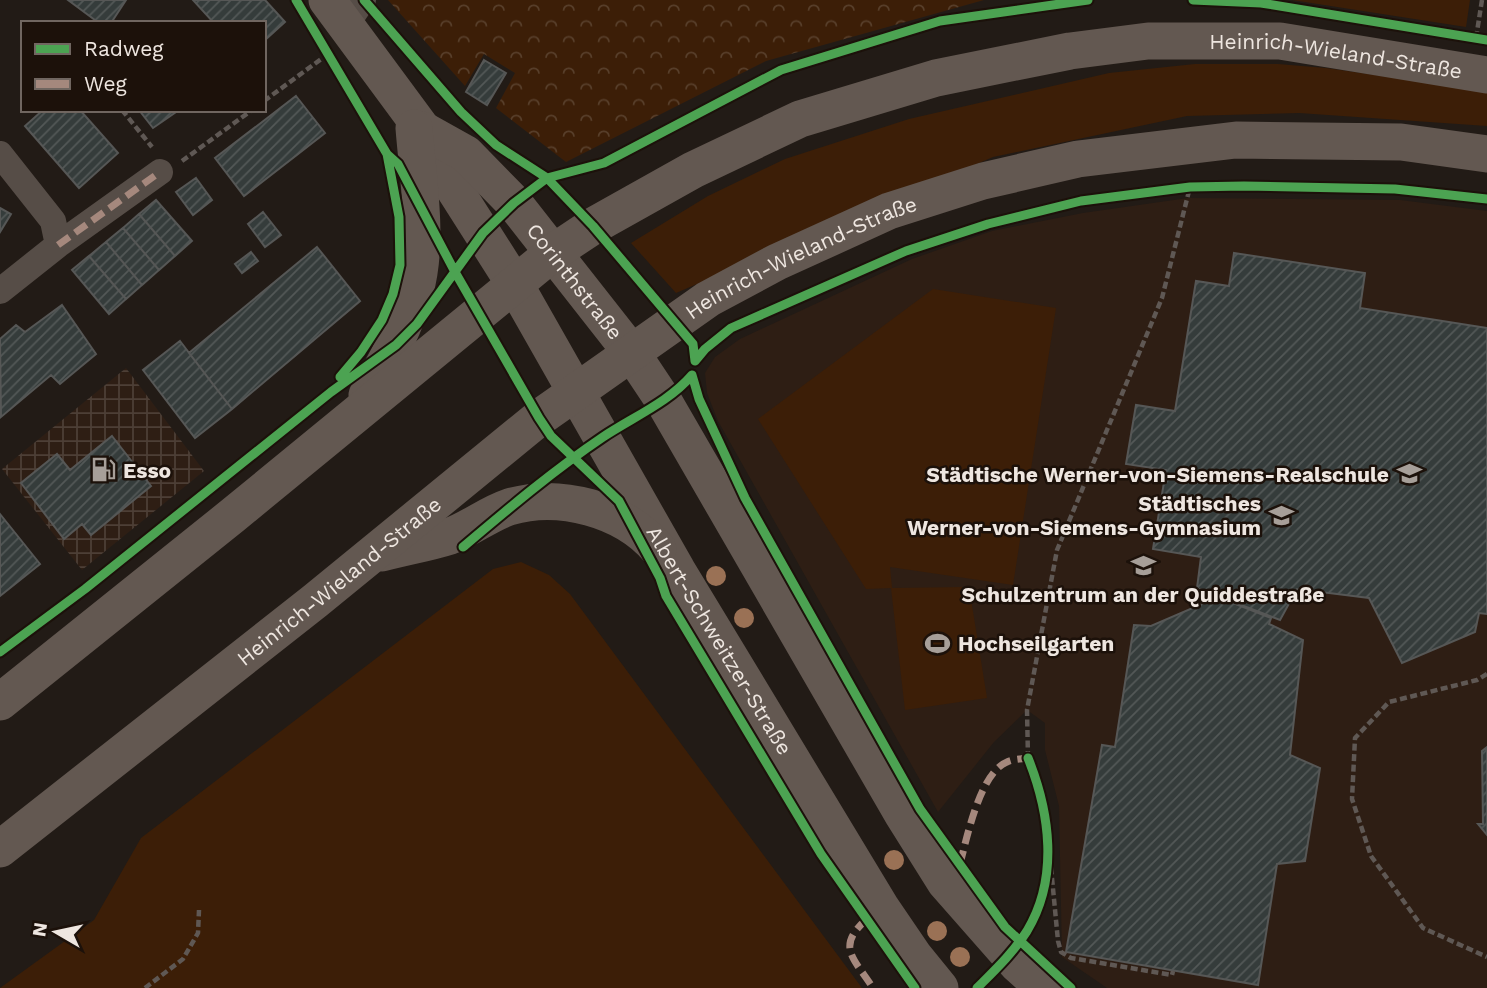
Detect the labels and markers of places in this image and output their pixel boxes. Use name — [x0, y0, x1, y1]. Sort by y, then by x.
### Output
fuel station icon: Esso — [89, 456, 117, 484]
place label: Esso — [123, 458, 171, 483]
school or university icon: Städtische Werner-von-Siemens-Realschule — [1395, 460, 1423, 488]
place label: Städtische Werner-von-Siemens-Realschule — [926, 462, 1389, 487]
place label: Städtisches Werner-von-Siemens-Gymnasium — [907, 491, 1261, 540]
school or university icon: Städtisches Werner-von-Siemens-Gymnasium — [1267, 501, 1295, 529]
school or university icon: Schulzentrum an der Quiddestraße — [1129, 551, 1157, 579]
place label: Schulzentrum an der Quiddestraße — [962, 582, 1324, 607]
sports icon: Hochseilgarten — [924, 629, 952, 657]
place label: Hochseilgarten — [958, 631, 1114, 656]

